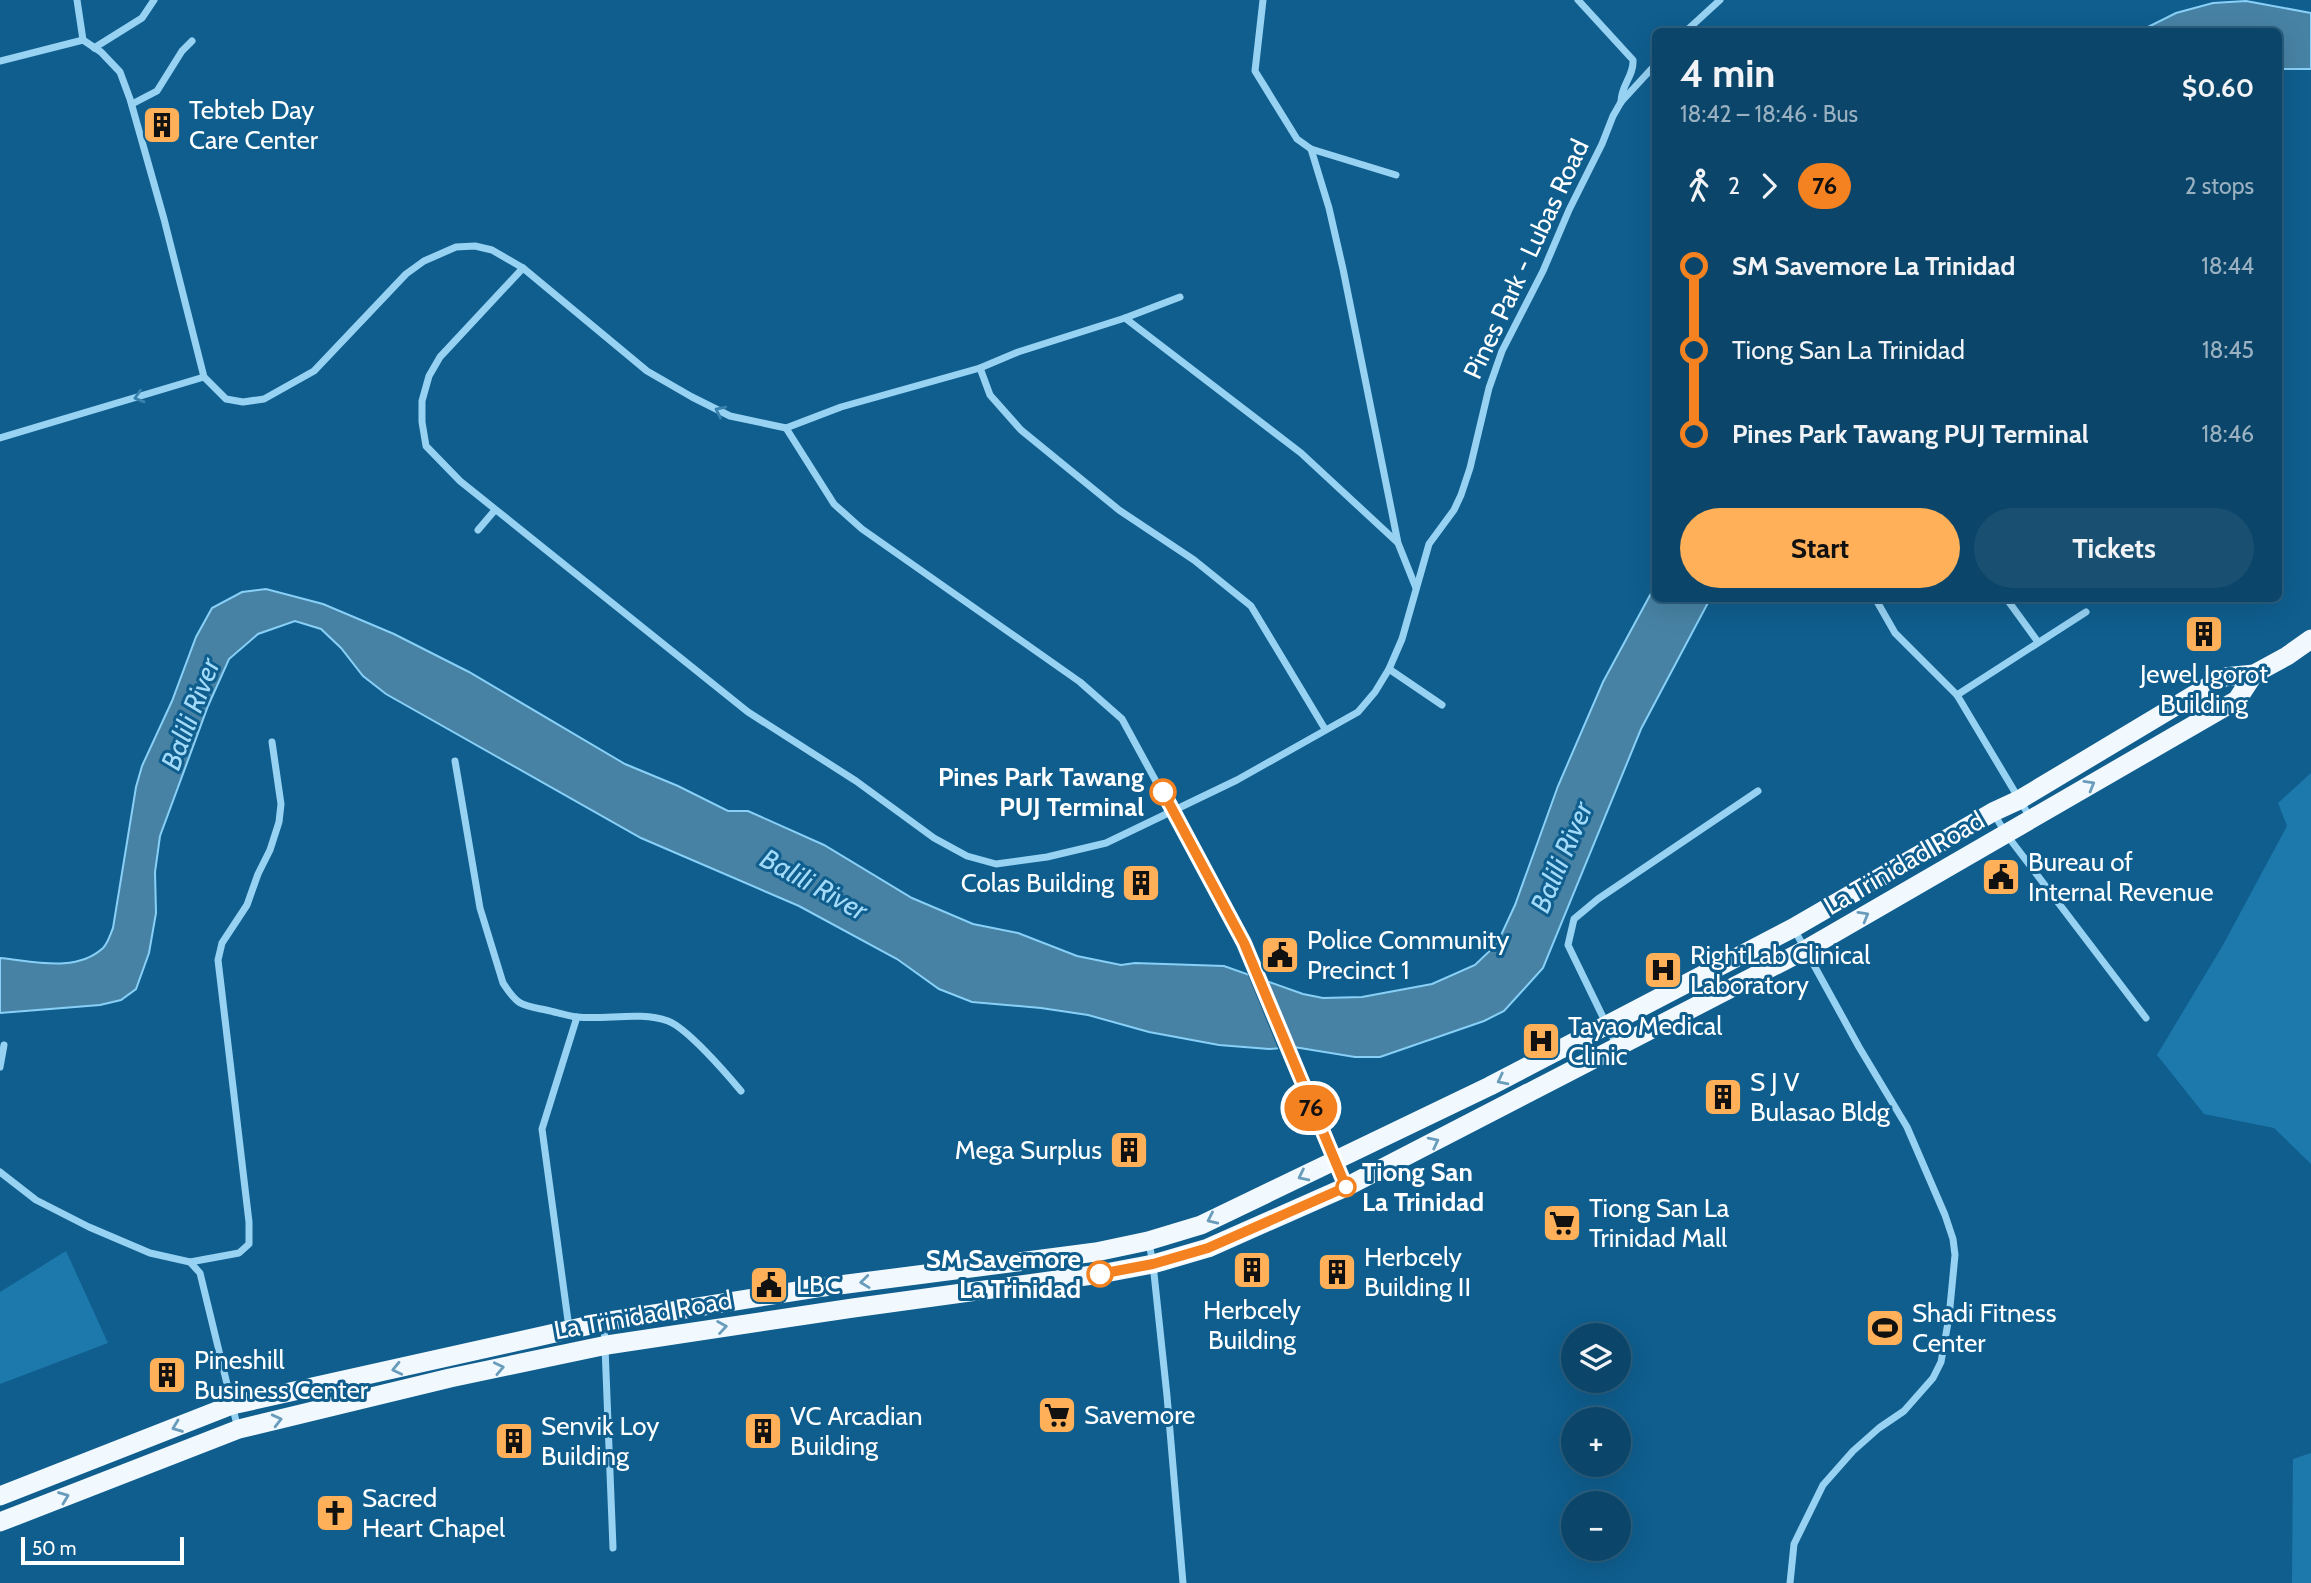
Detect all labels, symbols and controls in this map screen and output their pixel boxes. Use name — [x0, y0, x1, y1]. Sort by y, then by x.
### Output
text: 4 min — [1680, 50, 1775, 97]
text: $0.60 — [2182, 72, 2254, 104]
place label: Tebteb Day Care Center — [189, 94, 319, 156]
text: 18:42 – 18:46 · Bus — [1680, 100, 1858, 128]
building icon: Tebteb Day Care Center — [141, 104, 183, 146]
street label: Pines Park - Lubas Road — [1456, 134, 1596, 384]
icon: walk — [1680, 167, 1718, 205]
icon: forward — [1750, 167, 1788, 205]
text: 76 — [1812, 171, 1837, 200]
text: 2 — [1728, 172, 1740, 200]
text: 2 stops — [2185, 172, 2254, 200]
text: SM Savemore La Trinidad — [1732, 250, 2015, 282]
text: 18:44 — [2201, 252, 2254, 280]
text: Tiong San La Trinidad — [1732, 334, 1965, 366]
text: 18:45 — [2202, 336, 2254, 364]
one-way arrow — [133, 388, 145, 403]
one-way arrow — [715, 406, 727, 420]
text: Pines Park Tawang PUJ Terminal — [1732, 418, 2089, 450]
text: 18:46 — [2201, 420, 2254, 448]
button: Start — [1680, 508, 1960, 588]
button: Tickets — [1974, 508, 2254, 588]
building icon: Jewel Igorot Building — [2183, 613, 2225, 655]
water label: Balili River — [153, 652, 227, 775]
place label: Jewel Igorot Building — [2139, 658, 2268, 720]
place label: Pines Park Tawang PUJ Terminal — [938, 761, 1144, 823]
marker: Pines Park Tawang PUJ Terminal — [1150, 779, 1176, 805]
one-way arrow — [2083, 780, 2095, 793]
water label: Balili River — [1523, 795, 1600, 917]
street label: La Trinidad Road — [1818, 804, 1990, 922]
water label: Balili River — [755, 841, 875, 928]
place label: Bureau of Internal Revenue — [2028, 846, 2214, 908]
public building icon: Bureau of Internal Revenue — [1980, 856, 2022, 898]
building icon: Colas Building — [1120, 862, 1162, 904]
place label: Colas Building — [961, 867, 1115, 899]
one-way arrow — [1857, 911, 1870, 924]
place label: Police Community Precinct 1 — [1307, 924, 1509, 986]
public building icon: Police Community Precinct 1 — [1259, 934, 1301, 976]
place label: RightLab Clinical Laboratory — [1690, 939, 1870, 1001]
hospital icon: RightLab Clinical Laboratory — [1642, 949, 1684, 991]
place label: Tayao Medical Clinic — [1568, 1010, 1722, 1072]
hospital icon: Tayao Medical Clinic — [1520, 1020, 1562, 1062]
place label: S J V Bulasao Bldg — [1750, 1066, 1891, 1128]
one-way arrow — [1497, 1071, 1509, 1085]
building icon: S J V Bulasao Bldg — [1702, 1076, 1744, 1118]
line badge: 76 — [1280, 1085, 1342, 1131]
text: 76 — [1298, 1093, 1324, 1122]
building icon: Mega Surplus — [1108, 1129, 1150, 1171]
place label: Mega Surplus — [955, 1134, 1102, 1166]
one-way arrow — [1427, 1137, 1439, 1151]
place label: Tiong San La Trinidad — [1362, 1156, 1484, 1218]
one-way arrow — [1298, 1167, 1310, 1181]
marker: Tiong San La Trinidad — [1336, 1177, 1356, 1197]
place label: Tiong San La Trinidad Mall — [1589, 1192, 1730, 1254]
supermarket icon: Tiong San La Trinidad Mall — [1541, 1202, 1583, 1244]
one-way arrow — [1207, 1211, 1219, 1225]
place label: Herbcely Building II — [1364, 1241, 1471, 1303]
place label: SM Savemore La Trinidad — [926, 1243, 1081, 1305]
building icon: Herbcely Building — [1231, 1249, 1273, 1291]
building icon: Herbcely Building II — [1316, 1251, 1358, 1293]
marker: SM Savemore La Trinidad — [1087, 1261, 1113, 1287]
public building icon: LBC — [748, 1264, 790, 1306]
place label: LBC — [796, 1269, 841, 1301]
one-way arrow — [859, 1275, 871, 1290]
street label: La Trinidad Road — [551, 1284, 735, 1346]
place label: Herbcely Building — [1203, 1294, 1301, 1356]
place label: Shadi Fitness Center — [1912, 1297, 2057, 1359]
sports icon: Shadi Fitness Center — [1864, 1307, 1906, 1349]
one-way arrow — [717, 1320, 728, 1335]
map controls — [1561, 1323, 1631, 1561]
button: layers — [1561, 1323, 1631, 1393]
place label: Pineshill Business Center — [194, 1344, 369, 1406]
building icon: Pineshill Business Center — [146, 1354, 188, 1396]
one-way arrow — [391, 1360, 403, 1375]
one-way arrow — [493, 1361, 505, 1376]
supermarket icon: Savemore — [1036, 1394, 1078, 1436]
place label: Savemore — [1084, 1399, 1195, 1431]
place label: VC Arcadian Building — [790, 1400, 923, 1462]
button: + — [1561, 1407, 1631, 1477]
place label: Senvik Loy Building — [541, 1410, 659, 1472]
building icon: VC Arcadian Building — [742, 1410, 784, 1452]
one-way arrow — [271, 1414, 283, 1428]
one-way arrow — [172, 1418, 184, 1432]
building icon: Senvik Loy Building — [493, 1420, 535, 1462]
place label: Sacred Heart Chapel — [362, 1482, 505, 1544]
button: − — [1561, 1491, 1631, 1561]
one-way arrow — [57, 1492, 69, 1506]
church icon: Sacred Heart Chapel — [314, 1492, 356, 1534]
scale bar — [21, 1534, 184, 1566]
text: 50 m — [32, 1537, 76, 1560]

